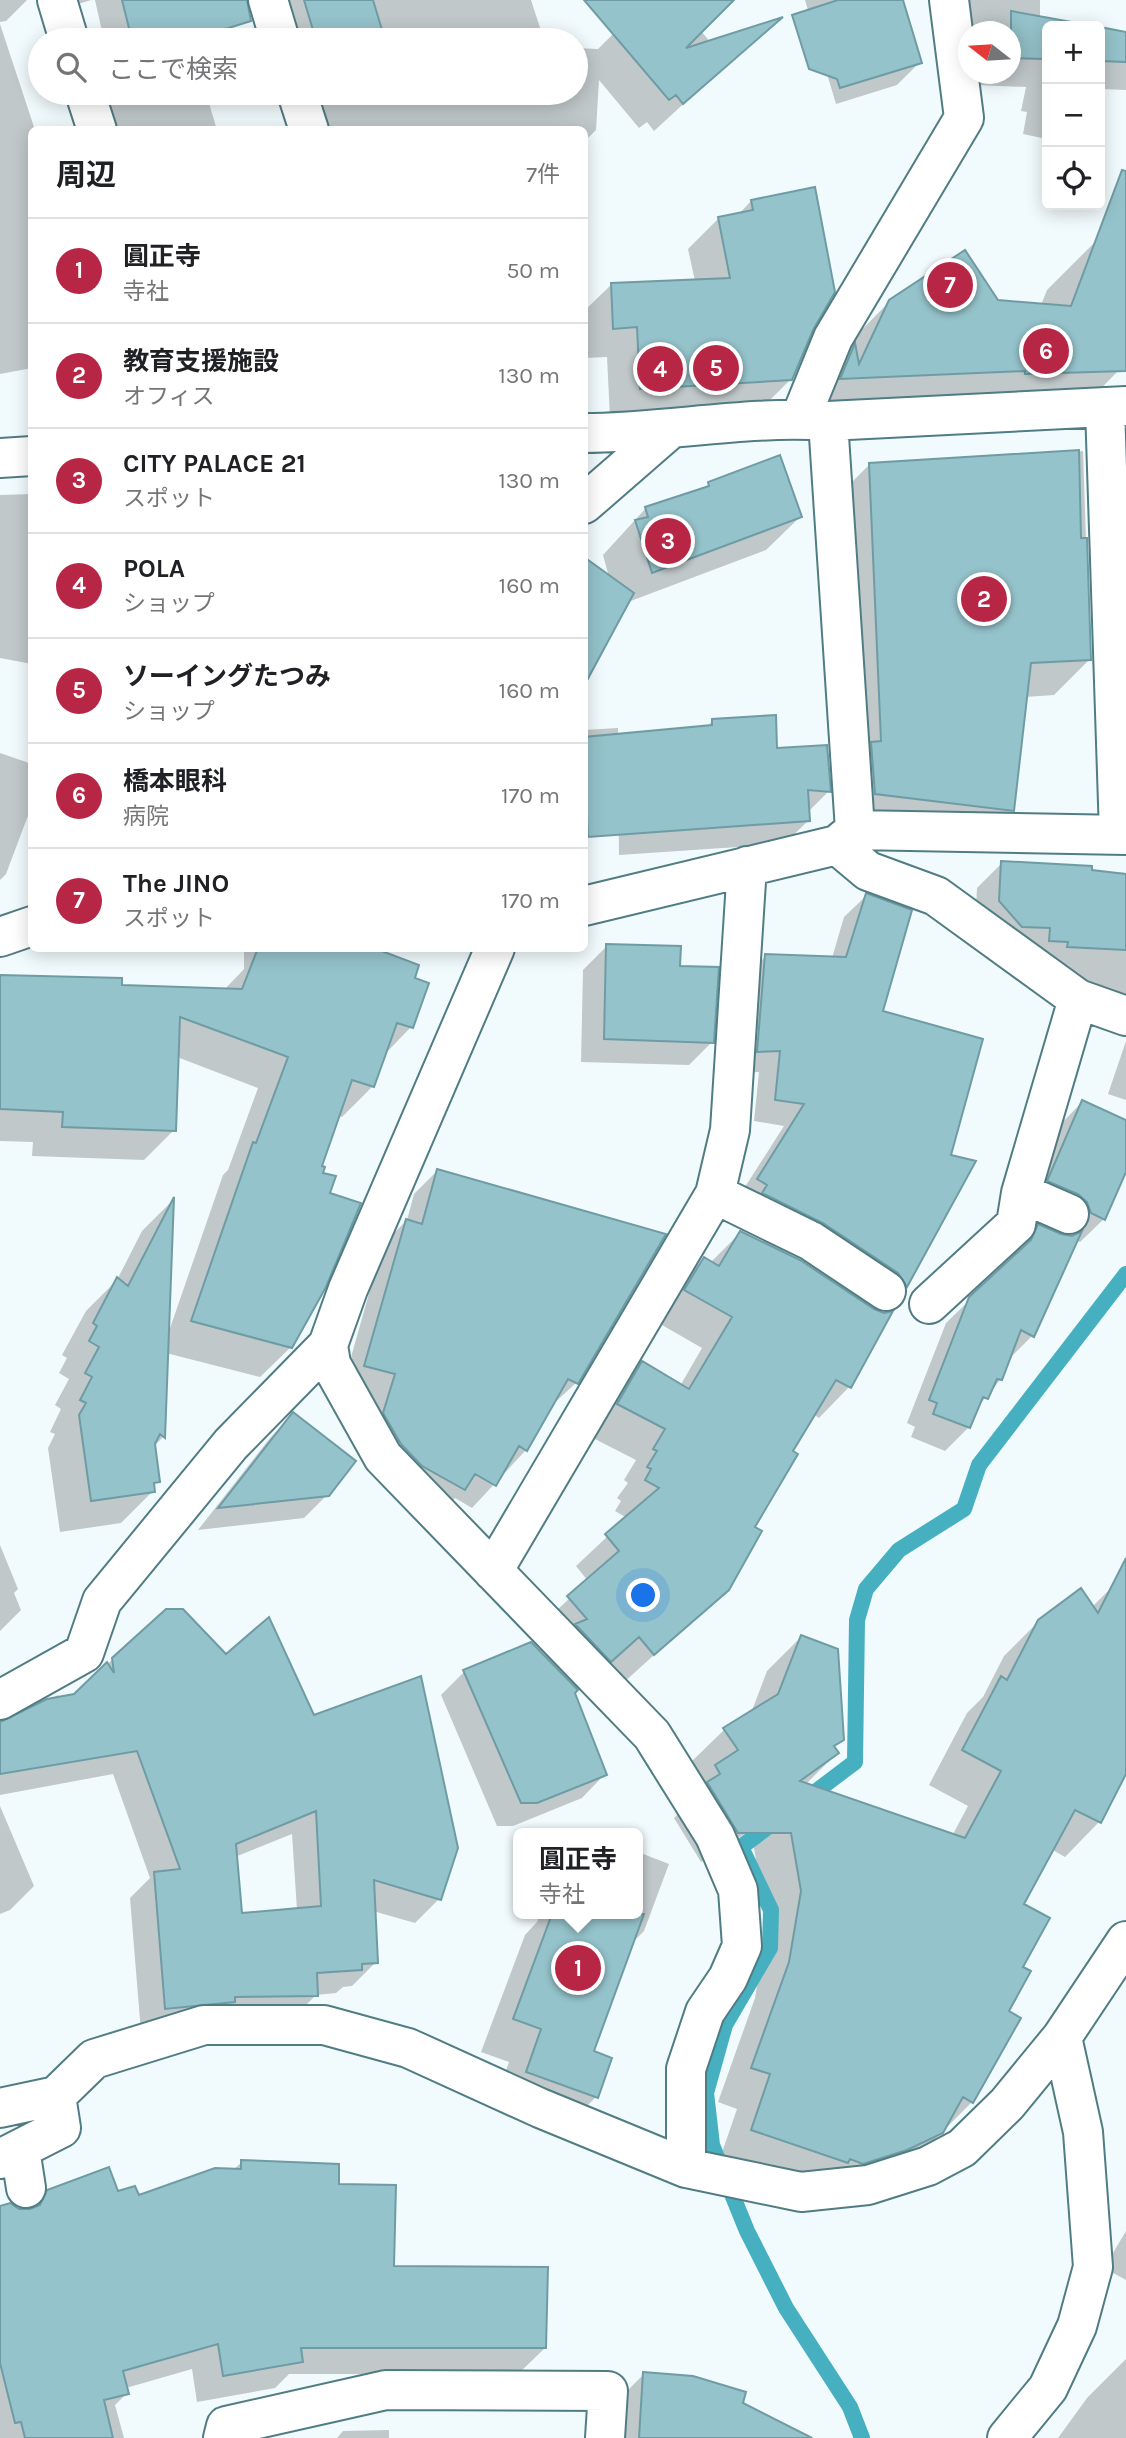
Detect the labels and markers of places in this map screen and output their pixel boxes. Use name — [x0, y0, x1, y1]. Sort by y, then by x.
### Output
pin: 7 — [927, 259, 973, 311]
pin: 6 — [1023, 325, 1069, 377]
pin: 5 — [693, 342, 739, 394]
pin: 4 — [637, 343, 683, 395]
pin: 3 — [645, 515, 691, 567]
pin: 2 — [961, 573, 1007, 625]
pin: 1 — [555, 1942, 601, 1994]

